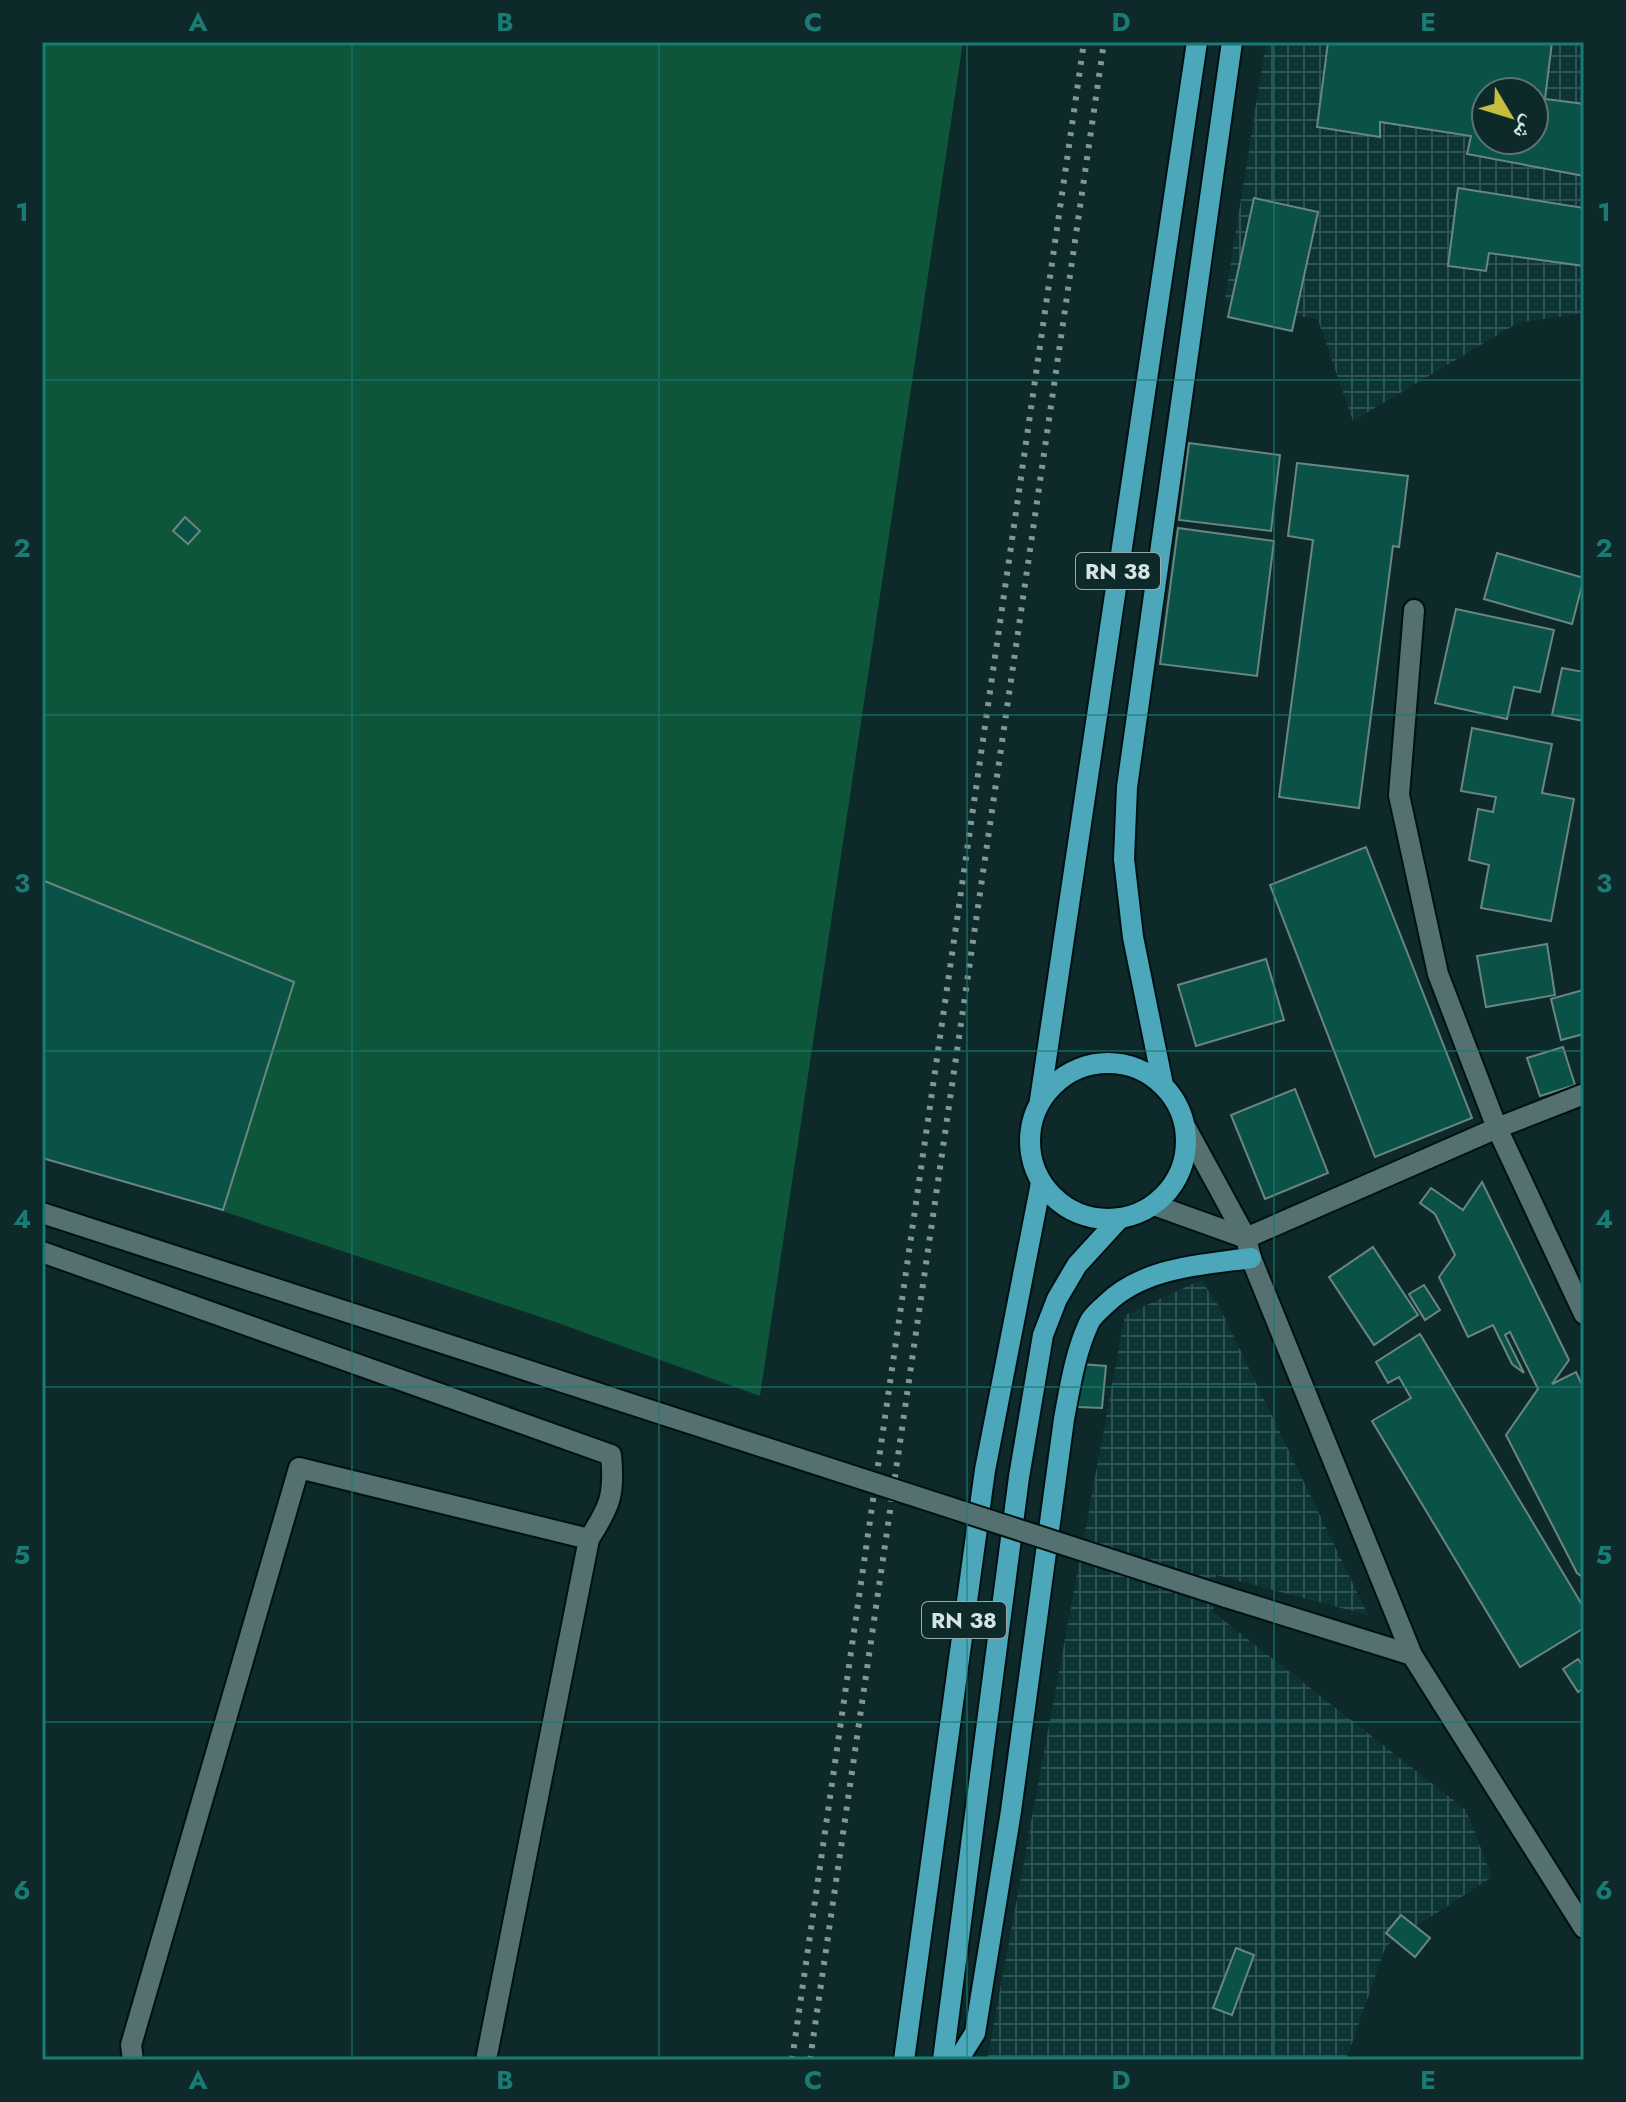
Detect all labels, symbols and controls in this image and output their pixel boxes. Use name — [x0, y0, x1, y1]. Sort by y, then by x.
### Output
text: A — [187, 3, 208, 41]
text: B — [496, 3, 514, 41]
text: C — [804, 3, 822, 41]
text: D — [1111, 3, 1131, 41]
text: E — [1420, 3, 1436, 41]
north arrow — [1470, 76, 1550, 156]
text: ش — [1506, 109, 1546, 147]
text: 1 — [15, 193, 29, 231]
text: 1 — [1597, 193, 1611, 231]
text: 2 — [13, 529, 31, 567]
text: 2 — [1595, 529, 1613, 567]
road number: RN 38 — [1076, 553, 1160, 589]
text: 3 — [14, 864, 30, 902]
text: 3 — [1596, 864, 1612, 902]
text: 4 — [13, 1200, 31, 1238]
text: 4 — [1595, 1200, 1613, 1238]
text: 5 — [14, 1536, 30, 1574]
text: 5 — [1596, 1536, 1612, 1574]
road number: RN 38 — [922, 1602, 1006, 1638]
text: 6 — [13, 1871, 31, 1909]
text: 6 — [1595, 1871, 1613, 1909]
text: A — [187, 2061, 208, 2099]
text: B — [496, 2061, 514, 2099]
text: C — [804, 2061, 822, 2099]
text: D — [1111, 2061, 1131, 2099]
text: E — [1420, 2061, 1436, 2099]

